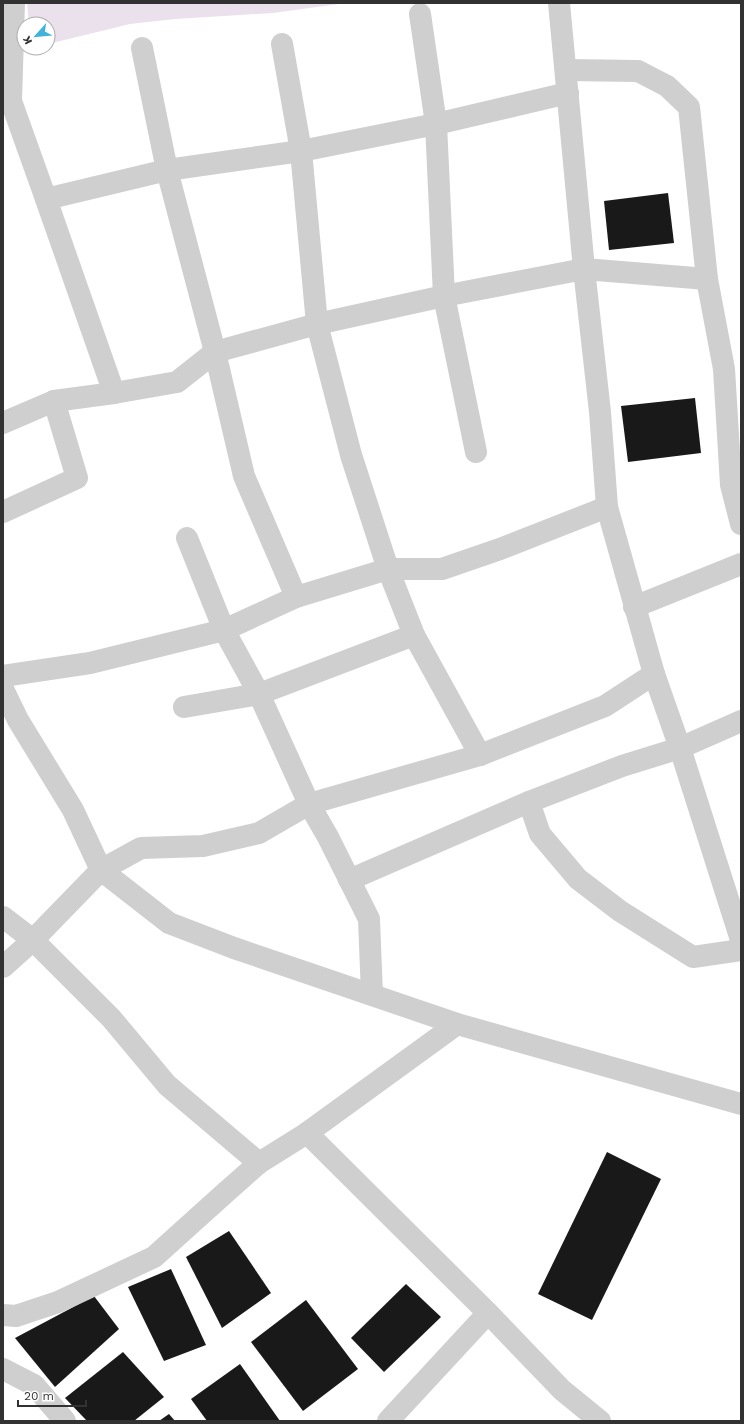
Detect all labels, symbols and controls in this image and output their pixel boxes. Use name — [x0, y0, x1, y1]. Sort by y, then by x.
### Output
north arrow — [16, 16, 56, 56]
text: K — [20, 34, 35, 47]
scale bar — [18, 1382, 86, 1408]
text: 20 m — [24, 1389, 54, 1403]

